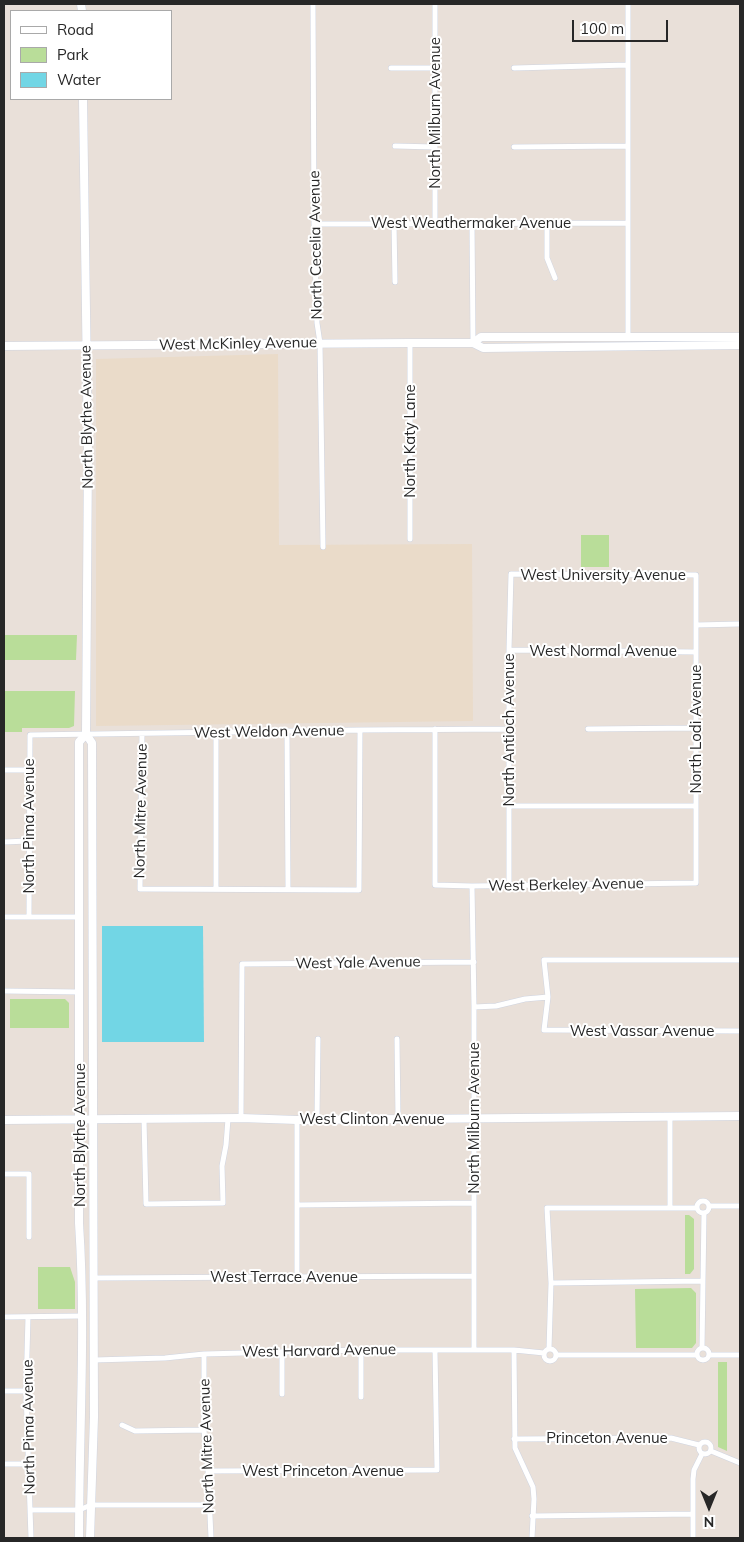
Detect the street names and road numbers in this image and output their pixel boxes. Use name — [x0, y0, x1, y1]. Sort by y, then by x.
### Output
street label: North Milburn Avenue — [426, 37, 444, 189]
street label: North Cecelia Avenue — [306, 170, 326, 320]
street label: West Weathermaker Avenue — [371, 214, 571, 232]
street label: West McKinley Avenue — [159, 334, 317, 354]
street label: North Blythe Avenue — [77, 345, 97, 489]
street label: North Katy Lane — [401, 384, 419, 498]
street label: West University Avenue — [520, 566, 686, 584]
street label: West Normal Avenue — [529, 642, 677, 660]
street label: North Antioch Avenue — [500, 653, 518, 807]
street label: North Lodi Avenue — [687, 665, 705, 793]
street label: West Weldon Avenue — [194, 722, 344, 742]
street label: North Mitre Avenue — [131, 743, 151, 879]
street label: North Pima Avenue — [20, 758, 38, 894]
street label: West Berkeley Avenue — [488, 875, 644, 895]
street label: West Yale Avenue — [295, 953, 421, 973]
street label: West Vassar Avenue — [570, 1022, 714, 1040]
street label: North Milburn Avenue — [465, 1042, 483, 1194]
street label: North Blythe Avenue — [71, 1063, 89, 1207]
street label: West Clinton Avenue — [299, 1110, 445, 1128]
street label: West Terrace Avenue — [210, 1268, 358, 1286]
street label: West Harvard Avenue — [242, 1341, 396, 1361]
street label: North Pima Avenue — [19, 1359, 39, 1495]
street label: North Mitre Avenue — [196, 1378, 218, 1514]
street label: Princeton Avenue — [546, 1429, 668, 1447]
street label: West Princeton Avenue — [242, 1462, 404, 1480]

